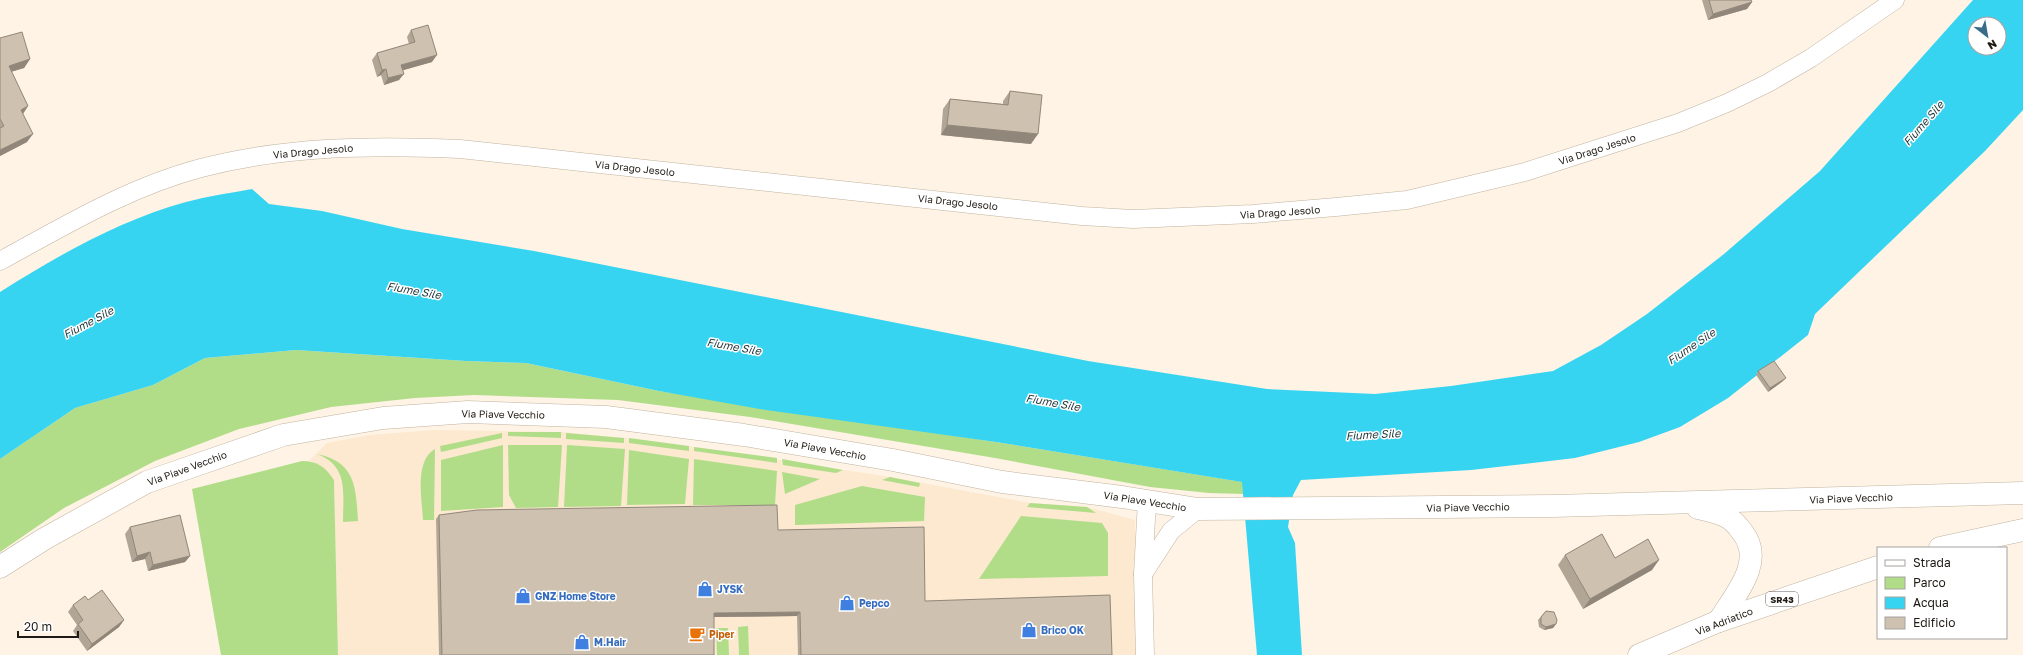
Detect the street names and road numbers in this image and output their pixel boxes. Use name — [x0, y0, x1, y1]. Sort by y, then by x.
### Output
street label: Via Drago Jesolo — [1557, 131, 1637, 167]
street label: Via Drago Jesolo — [272, 142, 354, 160]
street label: Via Drago Jesolo — [594, 158, 676, 178]
street label: Via Drago Jesolo — [917, 192, 999, 212]
street label: Via Drago Jesolo — [1239, 203, 1321, 221]
street label: Via Piave Vecchio — [461, 407, 545, 421]
street label: Via Piave Vecchio — [783, 436, 867, 462]
street label: Via Piave Vecchio — [146, 448, 228, 488]
street label: Via Piave Vecchio — [1103, 489, 1187, 513]
street label: Via Piave Vecchio — [1809, 491, 1893, 505]
street label: Via Piave Vecchio — [1426, 500, 1510, 514]
road number: SR43 — [1766, 592, 1798, 606]
street label: Via Adriatico — [1694, 605, 1754, 637]

